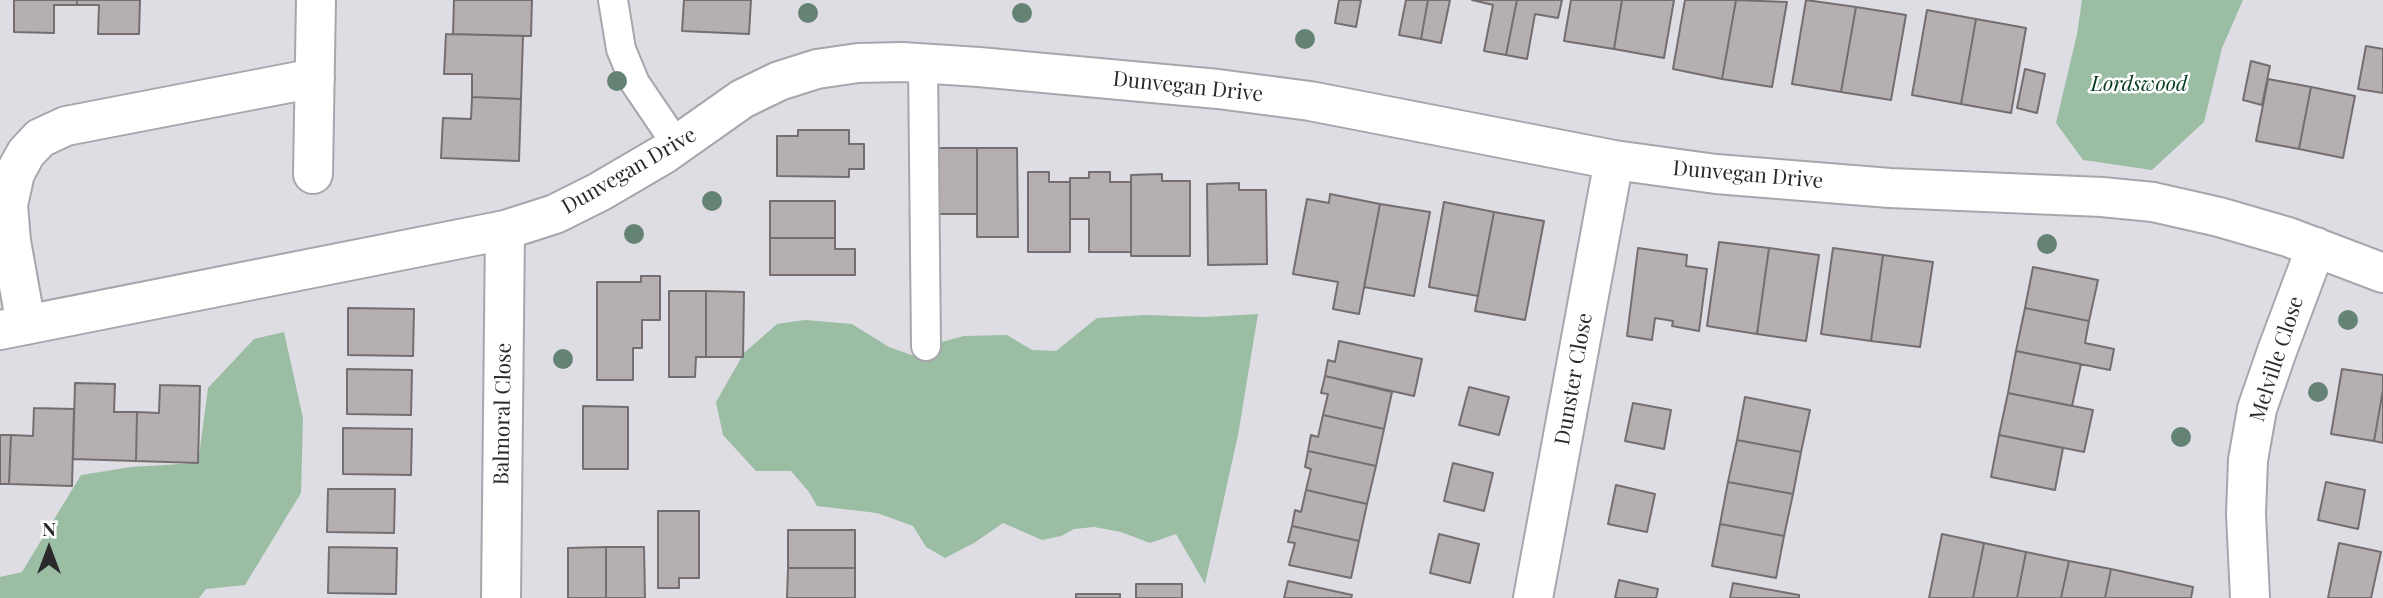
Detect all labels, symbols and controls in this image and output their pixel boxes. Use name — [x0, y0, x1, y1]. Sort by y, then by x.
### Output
street label: Dunvegan Drive — [1112, 67, 1264, 107]
park label: Lordswood — [2091, 71, 2187, 97]
street label: Dunvegan Drive — [557, 122, 701, 220]
street label: Dunvegan Drive — [1672, 156, 1824, 194]
street label: Melville Close — [2245, 293, 2309, 425]
street label: Dunster Close — [1550, 311, 1598, 447]
street label: Balmoral Close — [489, 343, 517, 485]
north arrow — [14, 514, 84, 584]
text: N — [42, 515, 56, 541]

